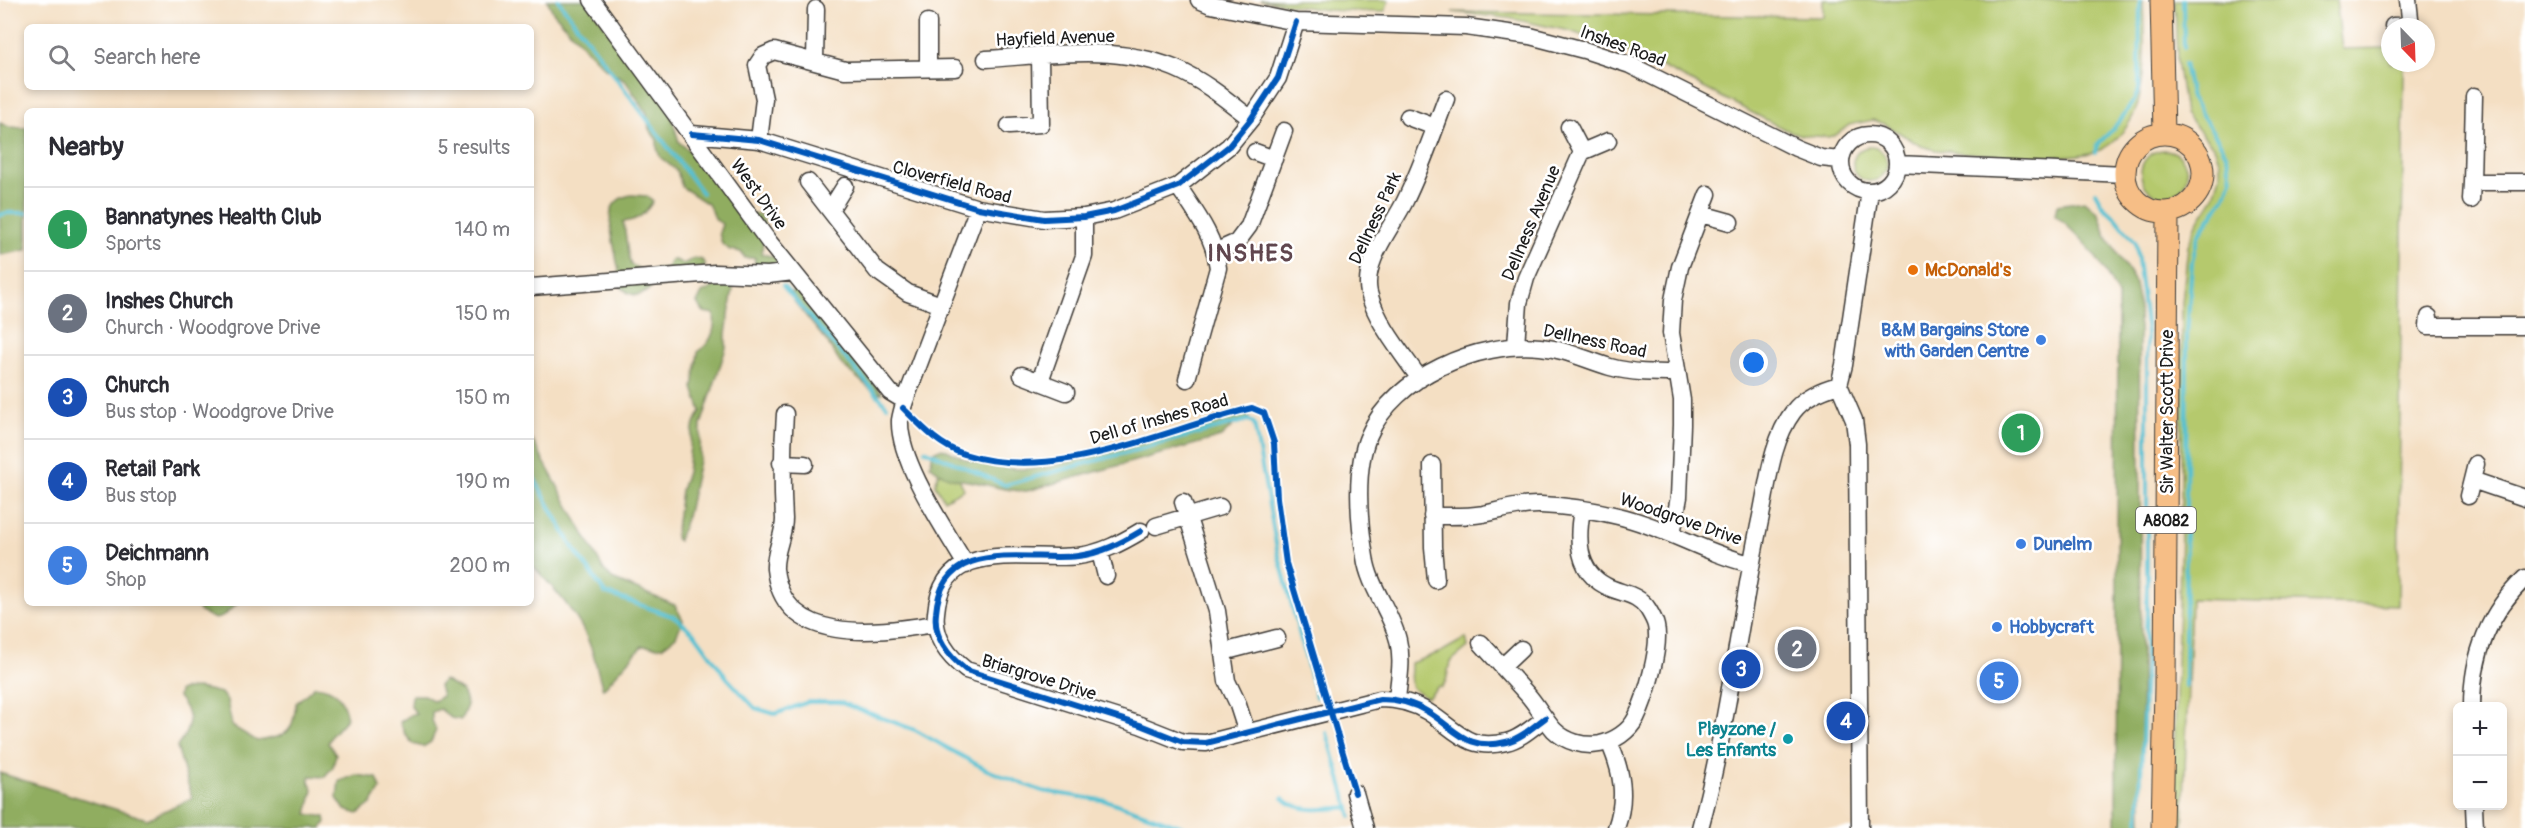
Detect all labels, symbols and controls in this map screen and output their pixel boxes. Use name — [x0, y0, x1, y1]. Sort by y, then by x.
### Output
north arrow — [2381, 18, 2435, 72]
street label: Inshes Road — [1577, 20, 1669, 73]
search box — [24, 24, 534, 90]
street label: Hayfield Avenue — [995, 25, 1115, 52]
icon: search — [45, 41, 78, 74]
text: Search here — [93, 43, 200, 71]
text: Nearby — [48, 131, 124, 163]
text: 5 results — [438, 135, 510, 160]
street label: West Drive — [725, 154, 792, 234]
street label: Cloverfield Road — [890, 156, 1014, 209]
street label: Dellness Avenue — [1497, 162, 1566, 284]
street label: Dellness Park — [1344, 168, 1407, 268]
text: Bannatynes Health Club — [105, 203, 322, 231]
text: 1 — [64, 217, 71, 242]
text: 140 m — [455, 217, 510, 242]
text: Sports — [105, 231, 161, 256]
district label: INSHES — [1207, 239, 1295, 268]
place label: McDonald's — [1925, 259, 2012, 282]
marker: McDonald's — [1906, 263, 1920, 277]
text: Inshes Church — [105, 287, 233, 315]
text: 2 — [62, 301, 73, 326]
text: 150 m — [456, 301, 510, 326]
text: Church · Woodgrove Drive — [105, 315, 320, 340]
street label: Dellness Road — [1541, 319, 1649, 364]
place label: B&M Bargains Store with Garden Centre — [1881, 319, 2030, 363]
street label: Sir Walter Scott Drive — [2156, 330, 2179, 494]
marker: B&M Bargains Store with Garden Centre — [2034, 333, 2048, 347]
your location — [1739, 348, 1768, 377]
text: Church — [105, 371, 169, 399]
text: 3 — [62, 385, 73, 410]
text: 150 m — [456, 385, 510, 410]
street label: Dell of Inshes Road — [1087, 389, 1231, 450]
text: Bus stop · Woodgrove Drive — [105, 399, 334, 424]
pin: 1 — [2002, 410, 2040, 456]
text: Retail Park — [105, 455, 200, 483]
text: 4 — [62, 469, 73, 494]
text: 190 m — [456, 469, 510, 494]
text: Bus stop — [105, 483, 177, 508]
street label: Woodgrove Drive — [1617, 488, 1745, 551]
road number: A8082 — [2136, 507, 2196, 533]
place label: Dunelm — [2033, 533, 2092, 556]
marker: Dunelm — [2014, 537, 2028, 551]
text: Deichmann — [105, 539, 209, 567]
text: 5 — [62, 553, 73, 578]
text: 200 m — [449, 553, 510, 578]
text: Shop — [105, 567, 146, 592]
place label: Hobbycraft — [2009, 616, 2095, 639]
marker: Hobbycraft — [1990, 620, 2004, 634]
pin: 2 — [1778, 626, 1816, 672]
pin: 3 — [1722, 646, 1760, 692]
street label: Briargrove Drive — [979, 649, 1099, 706]
pin: 5 — [1980, 658, 2018, 704]
pin: 4 — [1826, 698, 1866, 744]
map controls — [2453, 702, 2507, 810]
button: + — [2453, 702, 2507, 756]
place label: Playzone / Les Enfants — [1686, 718, 1777, 762]
marker: Playzone / Les Enfants — [1781, 732, 1795, 746]
button: − — [2453, 756, 2507, 810]

